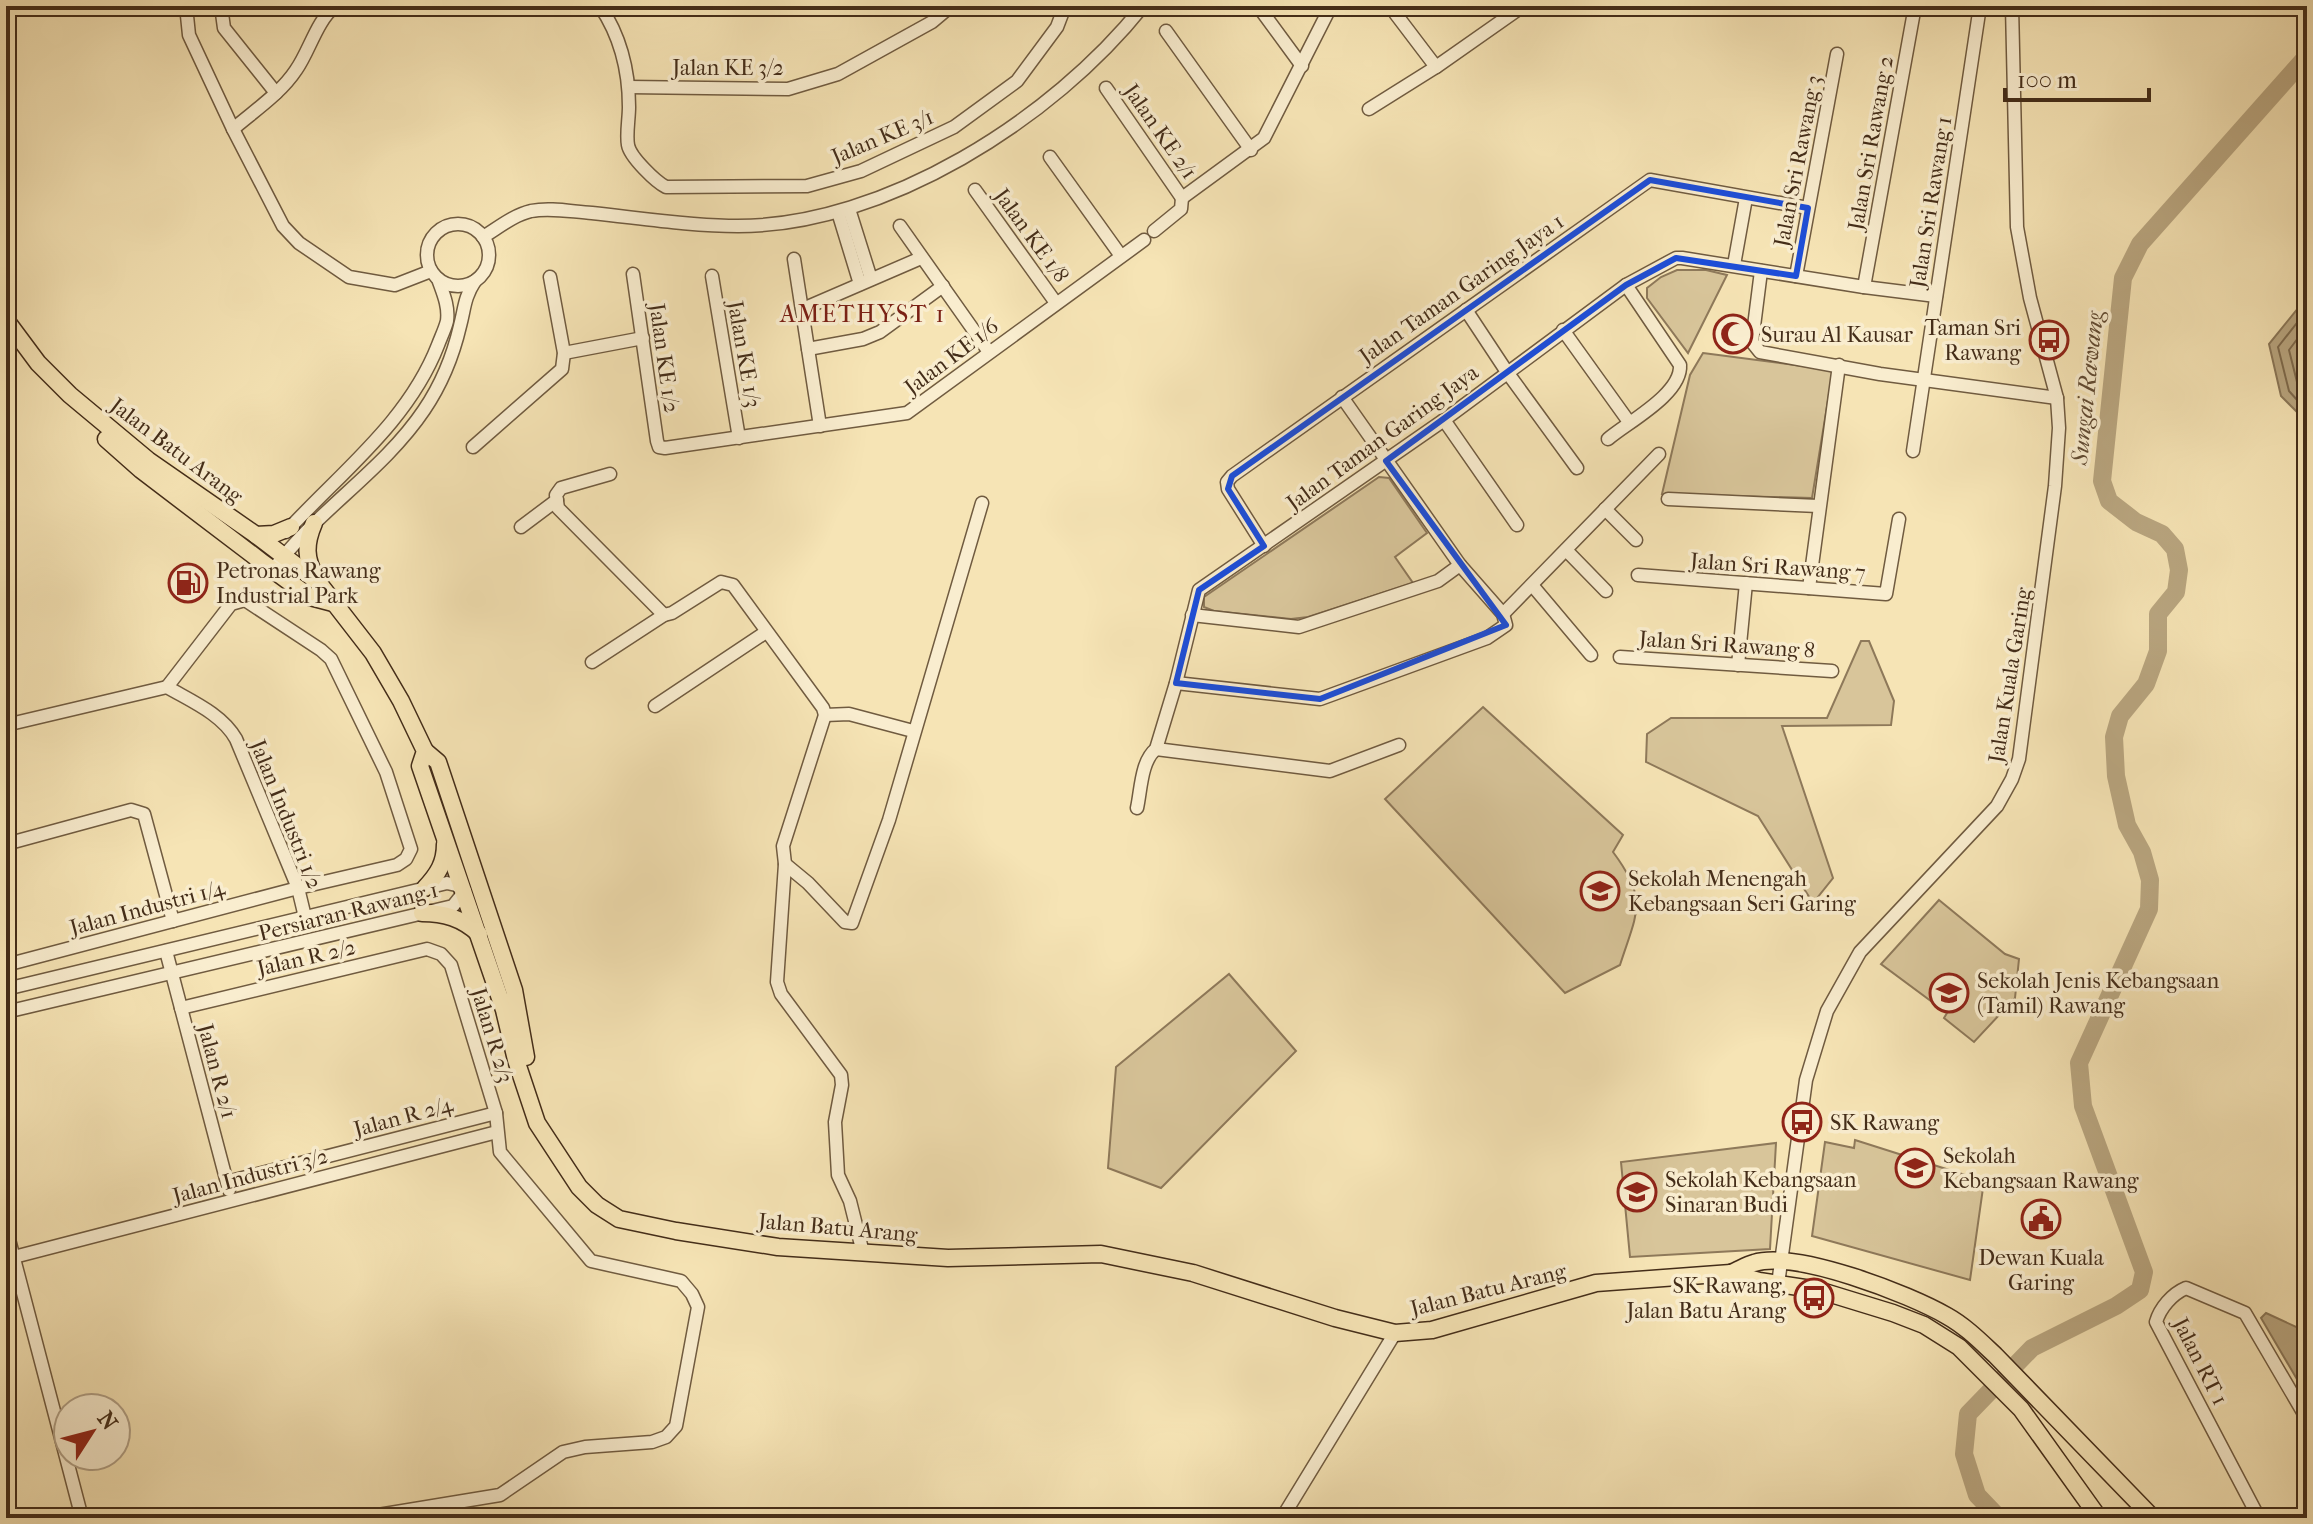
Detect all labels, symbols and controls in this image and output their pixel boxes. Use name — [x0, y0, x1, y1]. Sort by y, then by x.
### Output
scale bar — [2005, 52, 2149, 102]
street label: Jalan Sri Rawang 2 — [1843, 54, 1899, 234]
street label: Jalan KE 3/2 — [670, 55, 784, 81]
text: 100 m — [2017, 66, 2077, 94]
street label: Jalan Sri Rawang 3 — [1768, 73, 1827, 251]
street label: Jalan KE 2/1 — [1117, 77, 1202, 184]
street label: Jalan KE 3/1 — [826, 104, 937, 171]
street label: Jalan Sri Rawang 1 — [1904, 115, 1957, 292]
street label: Jalan KE 1/8 — [987, 182, 1074, 288]
street label: Jalan Taman Garing Jaya 1 — [1353, 208, 1569, 370]
street label: Jalan KE 1/3 — [721, 297, 766, 410]
street label: Jalan KE 1/2 — [643, 300, 685, 415]
district label: AMETHYST 1 — [779, 300, 946, 328]
water label: Sungai Rawang — [2065, 309, 2109, 467]
street label: Jalan KE 1/6 — [898, 313, 1004, 402]
mosque icon: Surau Al Kausar — [1712, 313, 1754, 355]
place label: Taman Sri Rawang — [1925, 315, 2021, 366]
bus stop icon: Taman Sri Rawang — [2028, 319, 2070, 361]
place label: Surau Al Kausar — [1761, 322, 1914, 348]
street label: Jalan Taman Garing Jaya — [1280, 359, 1484, 517]
street label: Jalan Batu Arang — [103, 391, 248, 509]
street label: Jalan Sri Rawang 7 — [1687, 548, 1867, 586]
place label: Petronas Rawang Industrial Park — [216, 558, 381, 609]
fuel station icon: Petronas Rawang Industrial Park — [167, 562, 209, 604]
street label: Jalan Kuala Garing — [1983, 585, 2037, 767]
street label: Jalan Sri Rawang 8 — [1636, 626, 1816, 664]
street label: Jalan Industri 1/2 — [244, 734, 328, 893]
place label: Sekolah Menengah Kebangsaan Seri Garing — [1628, 866, 1856, 917]
school or university icon: Sekolah Menengah Kebangsaan Seri Garing — [1579, 870, 1621, 912]
street label: Jalan Industri 1/4 — [65, 875, 229, 942]
street label: Persiaran Rawang 1 — [256, 877, 441, 947]
street label: Jalan R 2/2 — [252, 934, 358, 982]
place label: Sekolah Jenis Kebangsaan (Tamil) Rawang — [1977, 968, 2219, 1019]
school or university icon: Sekolah Jenis Kebangsaan (Tamil) Rawang — [1928, 972, 1970, 1014]
street label: Jalan R 2/3 — [465, 983, 519, 1086]
street label: Jalan R 2/1 — [191, 1019, 242, 1121]
street label: Jalan R 2/4 — [349, 1091, 457, 1143]
bus stop icon: SK Rawang — [1781, 1101, 1823, 1143]
place label: SK Rawang — [1830, 1110, 1939, 1136]
street label: Jalan Industri 3/2 — [168, 1143, 331, 1210]
place label: Sekolah Kebangsaan Rawang — [1943, 1143, 2139, 1194]
school or university icon: Sekolah Kebangsaan Rawang — [1894, 1147, 1936, 1189]
place label: Sekolah Kebangsaan Sinaran Budi — [1665, 1167, 1857, 1218]
school or university icon: Sekolah Kebangsaan Sinaran Budi — [1616, 1171, 1658, 1213]
public building icon: Dewan Kuala Garing — [2020, 1198, 2062, 1240]
street label: Jalan Batu Arang — [755, 1208, 919, 1248]
place label: Dewan Kuala Garing — [1978, 1245, 2105, 1296]
street label: Jalan Batu Arang — [1406, 1258, 1569, 1322]
place label: SK Rawang, Jalan Batu Arang — [1624, 1273, 1786, 1324]
bus stop icon: SK Rawang, Jalan Batu Arang — [1793, 1277, 1835, 1319]
street label: Jalan RT 1 — [2166, 1312, 2233, 1409]
north arrow — [52, 1392, 132, 1472]
text: N — [92, 1406, 123, 1435]

